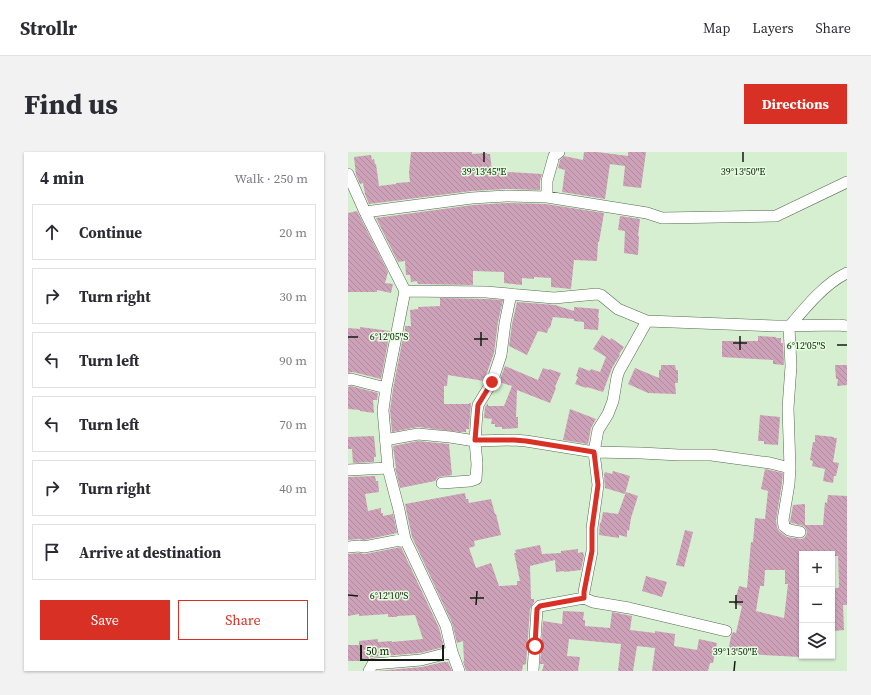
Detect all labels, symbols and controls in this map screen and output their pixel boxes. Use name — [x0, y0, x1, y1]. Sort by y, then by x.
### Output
text: Strollr — [20, 15, 77, 41]
text: Map — [703, 18, 730, 38]
text: Layers — [752, 18, 794, 38]
text: Share — [816, 18, 851, 38]
button: Directions — [744, 84, 847, 124]
text: Find us — [24, 85, 118, 123]
text: 39°13'45"E — [462, 165, 506, 178]
text: 39°13'50"E — [721, 165, 765, 178]
text: 4 min — [40, 166, 84, 190]
text: Walk · 250 m — [235, 170, 308, 187]
icon: ahead — [41, 221, 63, 243]
text: Continue — [79, 222, 142, 243]
text: 20 m — [279, 224, 307, 241]
icon: right — [41, 285, 63, 307]
text: Turn right — [79, 286, 151, 307]
text: 30 m — [279, 288, 307, 305]
text: 6°12'05"S — [370, 330, 408, 343]
text: 6°12'05"S — [787, 339, 825, 352]
icon: left — [41, 349, 63, 371]
text: Turn left — [79, 350, 139, 371]
text: 90 m — [279, 352, 307, 369]
route end — [483, 373, 501, 391]
icon: left — [41, 413, 63, 435]
text: Turn left — [79, 414, 139, 435]
text: 70 m — [279, 416, 307, 433]
icon: right — [41, 477, 63, 499]
text: Turn right — [79, 478, 151, 499]
text: 40 m — [279, 480, 307, 497]
icon: arrive — [41, 541, 63, 563]
text: Arrive at destination — [79, 542, 221, 563]
map controls — [799, 551, 835, 659]
button: + — [799, 551, 835, 587]
button: − — [799, 587, 835, 623]
text: 6°12'10"S — [370, 589, 408, 602]
button: Save — [40, 600, 170, 640]
button: Share — [178, 600, 308, 640]
button: layers — [799, 623, 835, 659]
route start — [526, 637, 544, 655]
scale bar — [360, 643, 444, 662]
text: 50 m — [366, 644, 389, 659]
text: 39°13'50"E — [713, 645, 757, 658]

